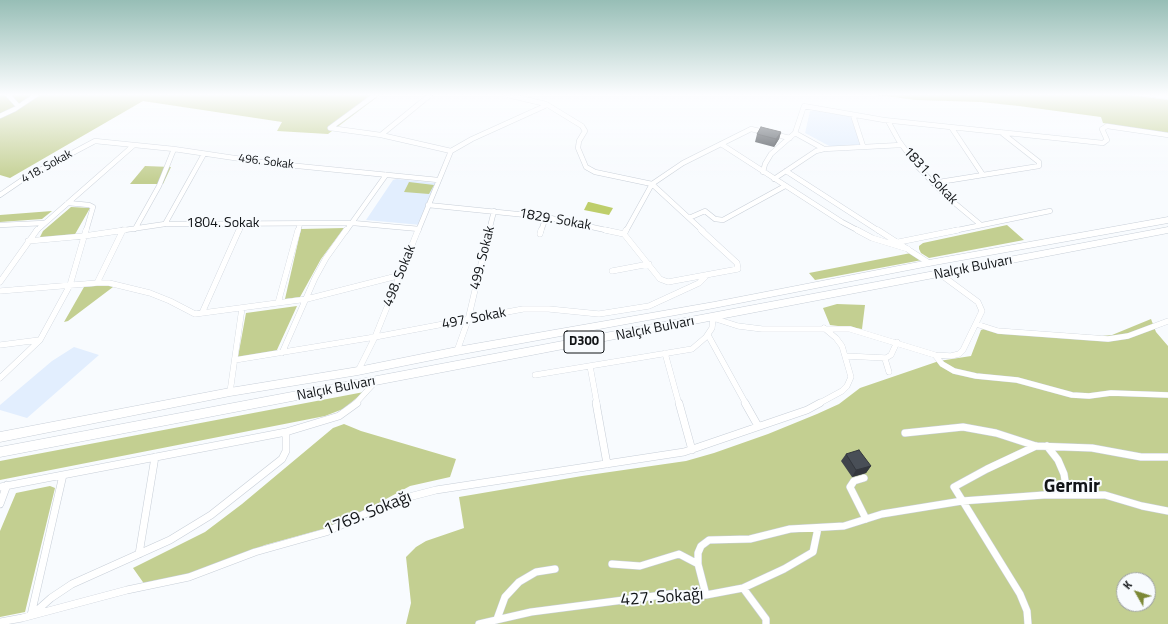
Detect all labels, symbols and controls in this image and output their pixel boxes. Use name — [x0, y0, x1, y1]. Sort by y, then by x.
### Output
street label: 1831. Sokak — [899, 144, 961, 208]
street label: 418. Sokak — [19, 147, 75, 187]
street label: 496. Sokak — [237, 151, 295, 173]
street label: 1829. Sokak — [518, 205, 592, 235]
street label: 1804. Sokak — [187, 216, 259, 232]
street label: 499. Sokak — [467, 224, 499, 292]
street label: 498. Sokak — [380, 243, 420, 309]
street label: Nalçık Bulvarı — [932, 252, 1014, 284]
street label: 497. Sokak — [441, 305, 507, 333]
street label: Nalçık Bulvarı — [614, 313, 696, 345]
road number: D300 — [564, 331, 604, 353]
street label: Nalçık Bulvarı — [295, 373, 377, 405]
district label: Germir — [1044, 476, 1100, 498]
street label: 1769. Sokağı — [321, 487, 415, 541]
north arrow — [1116, 572, 1156, 612]
text: K — [1119, 578, 1136, 593]
street label: 427. Sokağı — [620, 585, 704, 611]

